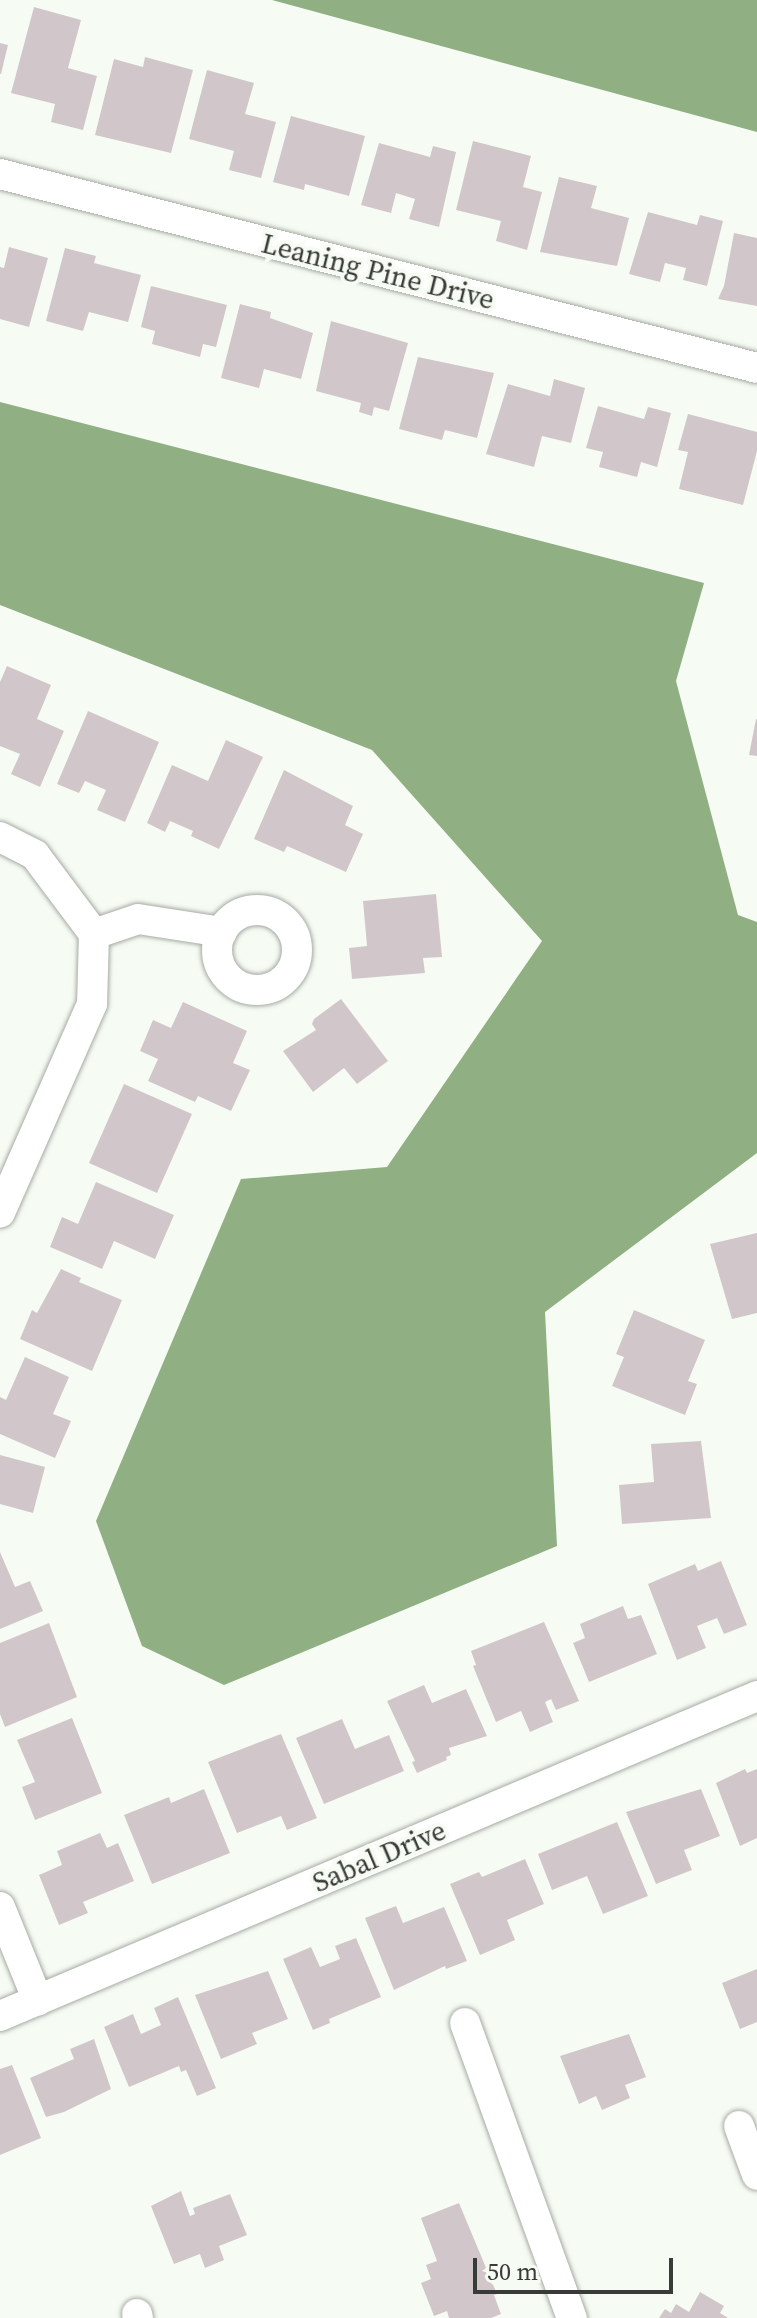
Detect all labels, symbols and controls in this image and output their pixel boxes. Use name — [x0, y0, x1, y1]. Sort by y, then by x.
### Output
street label: Leaning Pine Drive — [258, 226, 498, 316]
street label: Sabal Drive — [307, 1813, 451, 1899]
scale bar — [477, 2242, 677, 2292]
text: 50 m — [487, 2255, 538, 2288]

